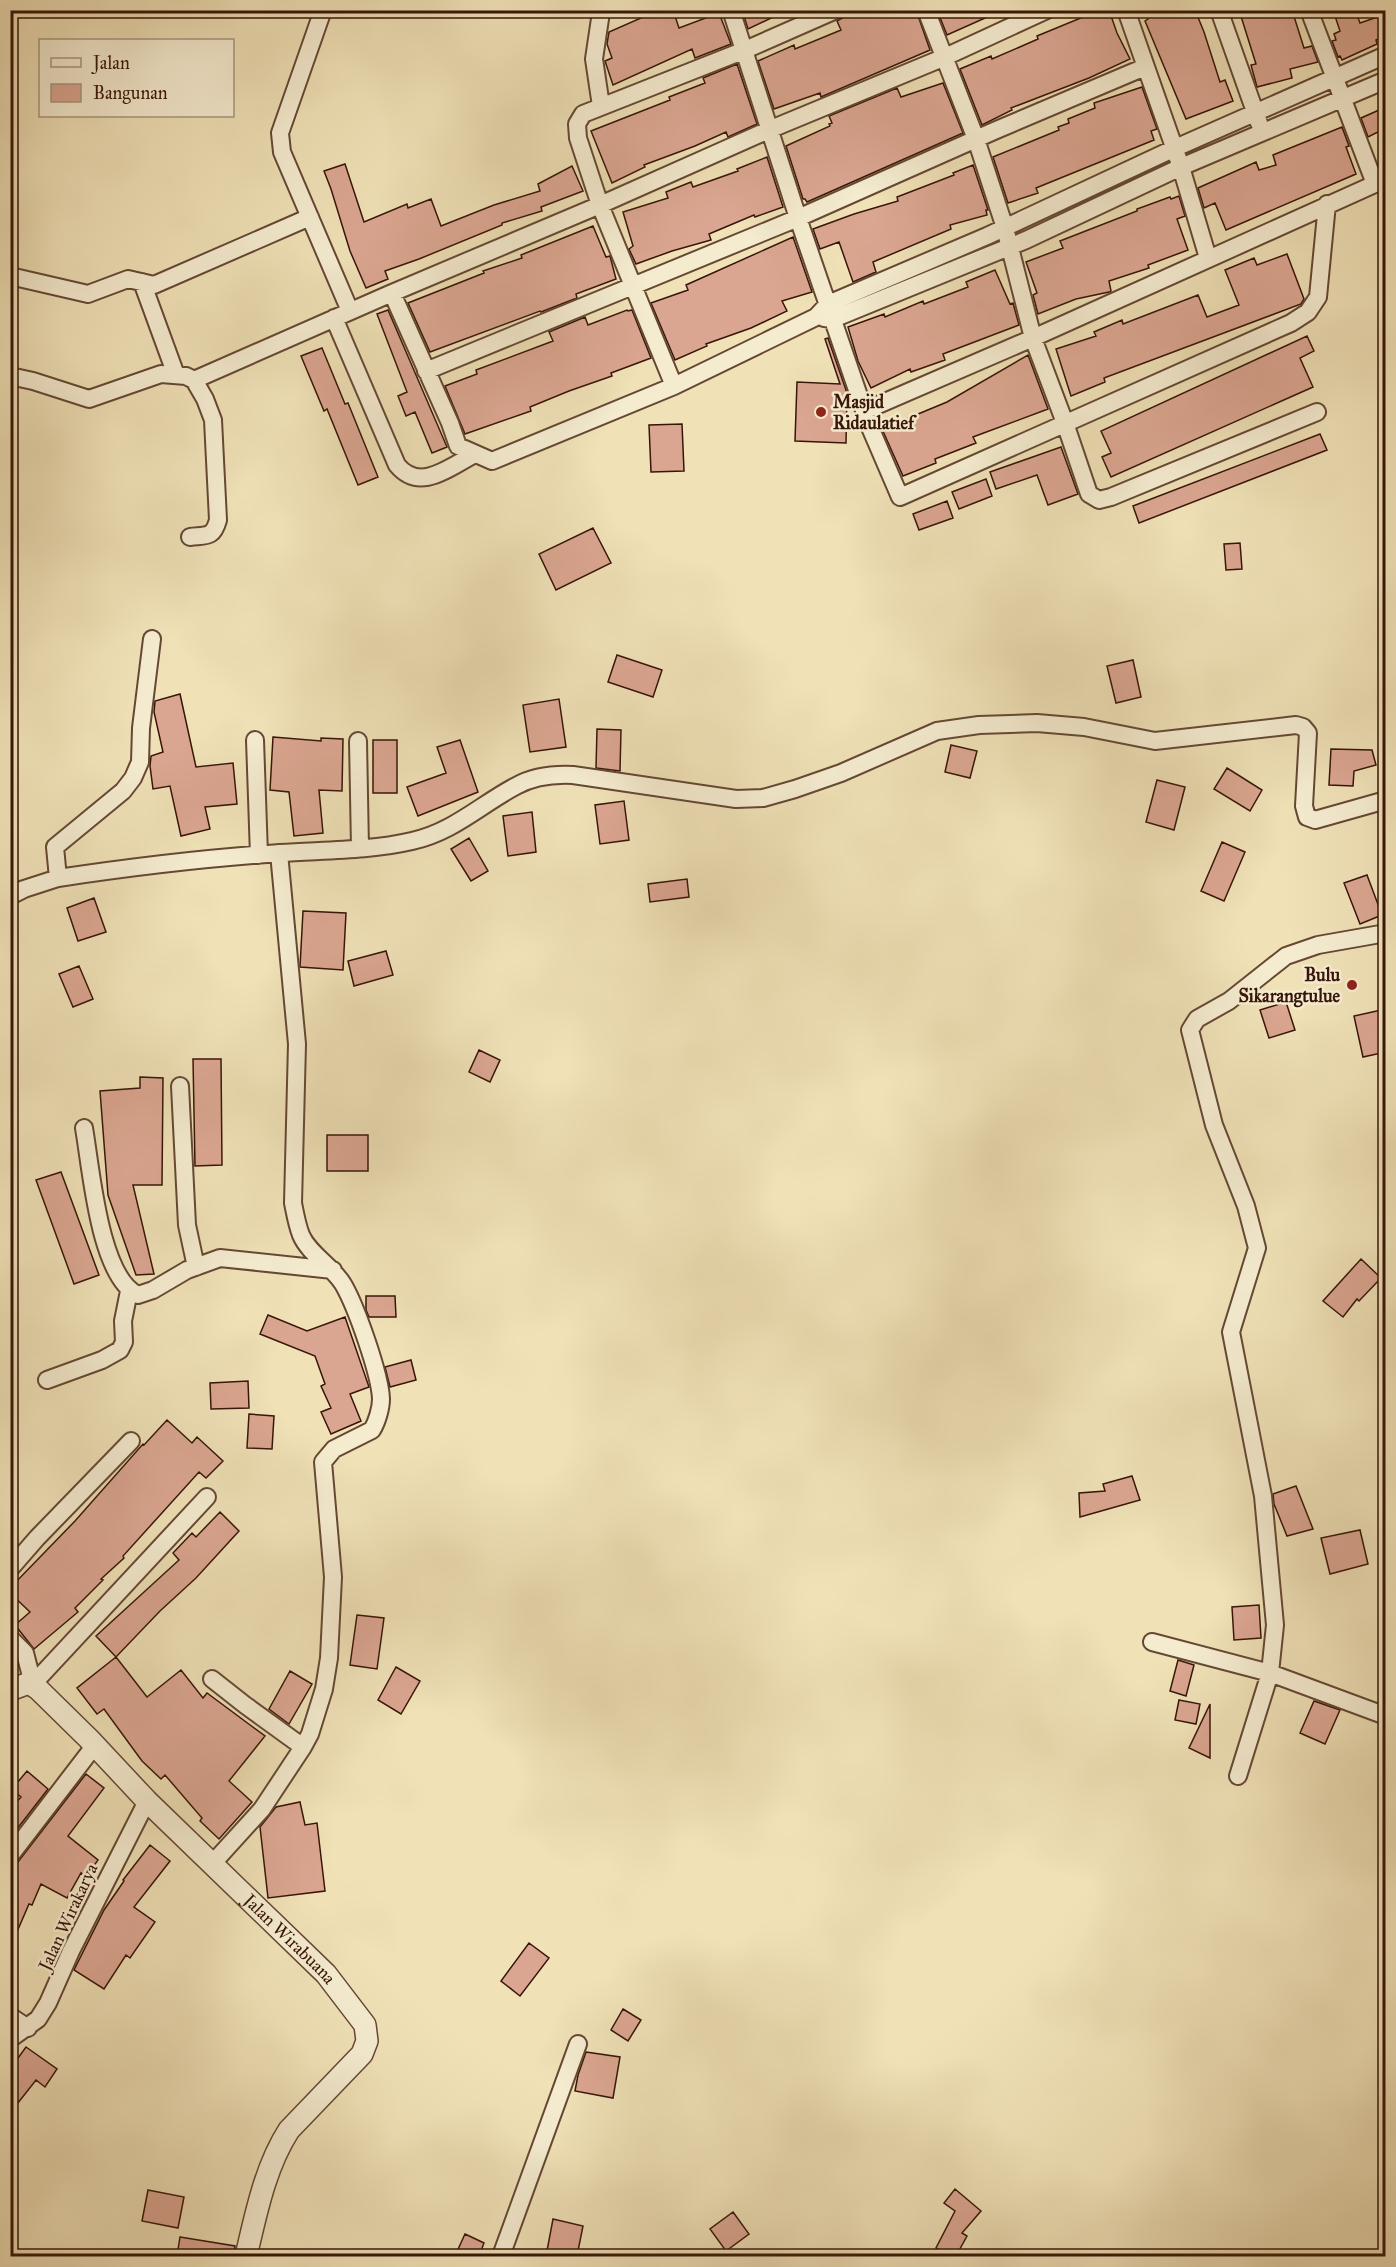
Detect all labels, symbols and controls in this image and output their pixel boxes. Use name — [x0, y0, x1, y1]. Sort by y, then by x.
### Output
legend — [39, 39, 234, 117]
text: Jalan — [91, 52, 130, 75]
text: Bangunan — [93, 82, 168, 105]
place label: Masjid Ridaulatief — [833, 391, 917, 434]
marker: Masjid Ridaulatief — [814, 405, 828, 419]
place label: Bulu Sikarangtulue — [1238, 964, 1340, 1008]
marker: Bulu Sikarangtulue — [1345, 978, 1359, 992]
street label: Jalan Wirakarya — [33, 1860, 103, 1976]
street label: Jalan Wirabuana — [237, 1888, 341, 1989]

